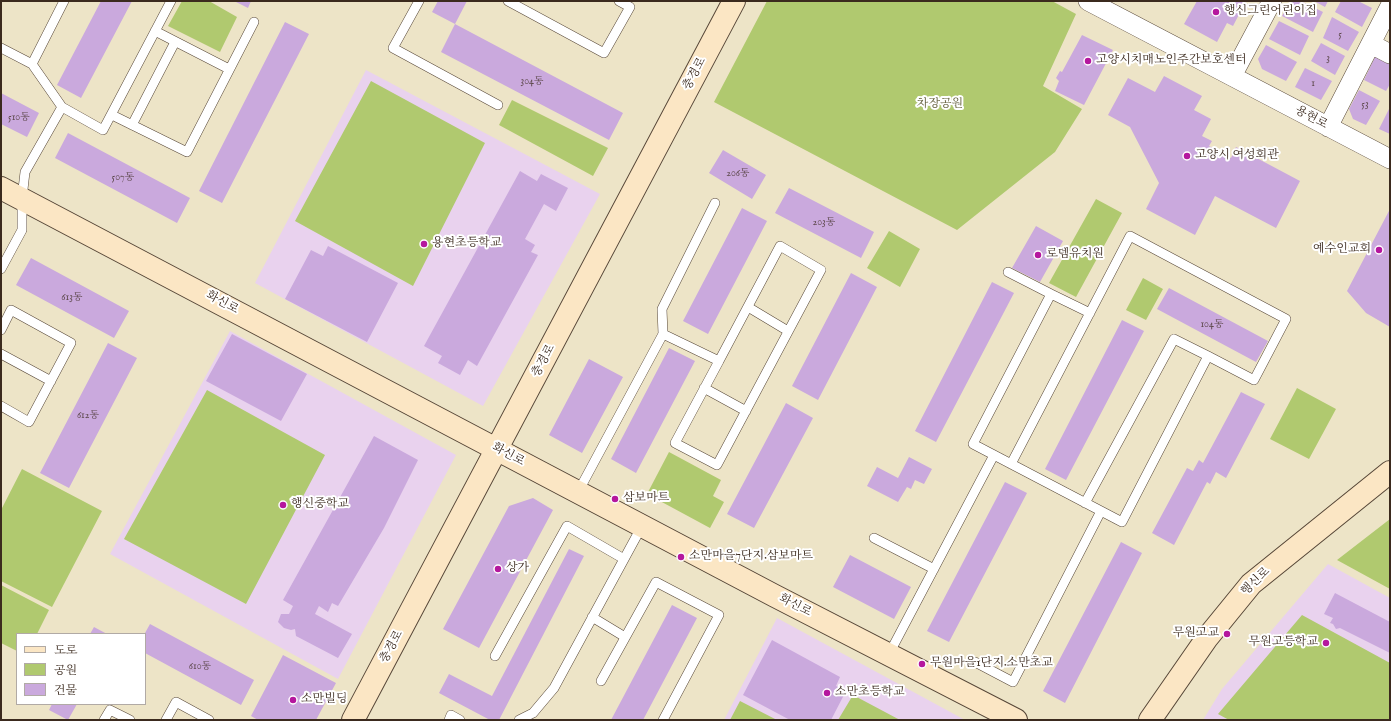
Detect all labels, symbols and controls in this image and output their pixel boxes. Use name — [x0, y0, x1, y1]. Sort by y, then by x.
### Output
place label: 행신그린어린이집 — [1224, 5, 1317, 19]
marker: 행신그린어린이집 — [1211, 7, 1221, 17]
house number: 5 — [1338, 29, 1342, 41]
house number: 3 — [1326, 53, 1330, 65]
place label: 고양시치매노인주간보호센터 — [1096, 54, 1247, 68]
street label: 충경로 — [680, 55, 710, 93]
marker: 고양시치매노인주간보호센터 — [1083, 56, 1093, 66]
house number: 304동 — [520, 76, 544, 88]
house number: 1 — [1311, 78, 1315, 90]
park label: 차장공원 — [917, 98, 963, 112]
house number: 53 — [1361, 99, 1369, 111]
street label: 용현로 — [1292, 103, 1330, 133]
house number: 510동 — [8, 112, 30, 124]
place label: 고양시 여성회관 — [1195, 149, 1279, 163]
marker: 고양시 여성회관 — [1182, 151, 1192, 161]
house number: 206동 — [726, 168, 750, 180]
house number: 507동 — [112, 172, 134, 184]
house number: 203동 — [813, 217, 835, 229]
place label: 용현초등학교 — [432, 237, 502, 251]
marker: 용현초등학교 — [419, 239, 429, 249]
place label: 예수인교회 — [1313, 243, 1371, 257]
marker: 예수인교회 — [1374, 245, 1384, 255]
place label: 로뎀유치원 — [1046, 248, 1104, 262]
marker: 로뎀유치원 — [1033, 250, 1043, 260]
street label: 화신로 — [203, 288, 241, 318]
house number: 613동 — [61, 292, 83, 304]
house number: 104동 — [1200, 319, 1224, 331]
street label: 충경로 — [529, 342, 559, 380]
house number: 612동 — [77, 410, 99, 422]
street label: 화신로 — [489, 440, 527, 470]
place label: 삼보마트 — [623, 492, 669, 506]
marker: 삼보마트 — [610, 494, 620, 504]
place label: 행신중학교 — [291, 498, 349, 512]
marker: 행신중학교 — [278, 500, 288, 510]
place label: 소만마을7단지.삼보마트 — [689, 550, 813, 564]
marker: 소만마을7단지.삼보마트 — [676, 552, 686, 562]
place label: 상가 — [506, 562, 529, 576]
marker: 상가 — [493, 564, 503, 574]
street label: 행신로 — [1238, 565, 1274, 599]
street label: 화신로 — [776, 592, 814, 620]
place label: 무원고교 — [1173, 627, 1219, 641]
street label: 충경로 — [377, 628, 407, 666]
marker: 무원고교 — [1222, 629, 1232, 639]
legend — [16, 633, 146, 705]
place label: 무원고등학교 — [1248, 636, 1318, 650]
marker: 무원고등학교 — [1321, 638, 1331, 648]
text: 도로 — [54, 643, 77, 658]
place label: 무원마을1단지.소만초교 — [930, 657, 1053, 671]
marker: 무원마을1단지.소만초교 — [917, 659, 927, 669]
house number: 610동 — [189, 661, 211, 673]
text: 공원 — [54, 663, 77, 678]
text: 건물 — [54, 683, 77, 698]
place label: 소만초등학교 — [835, 686, 905, 700]
marker: 소만초등학교 — [822, 688, 832, 698]
place label: 소만빌딩 — [301, 693, 347, 707]
marker: 소만빌딩 — [288, 695, 298, 705]

